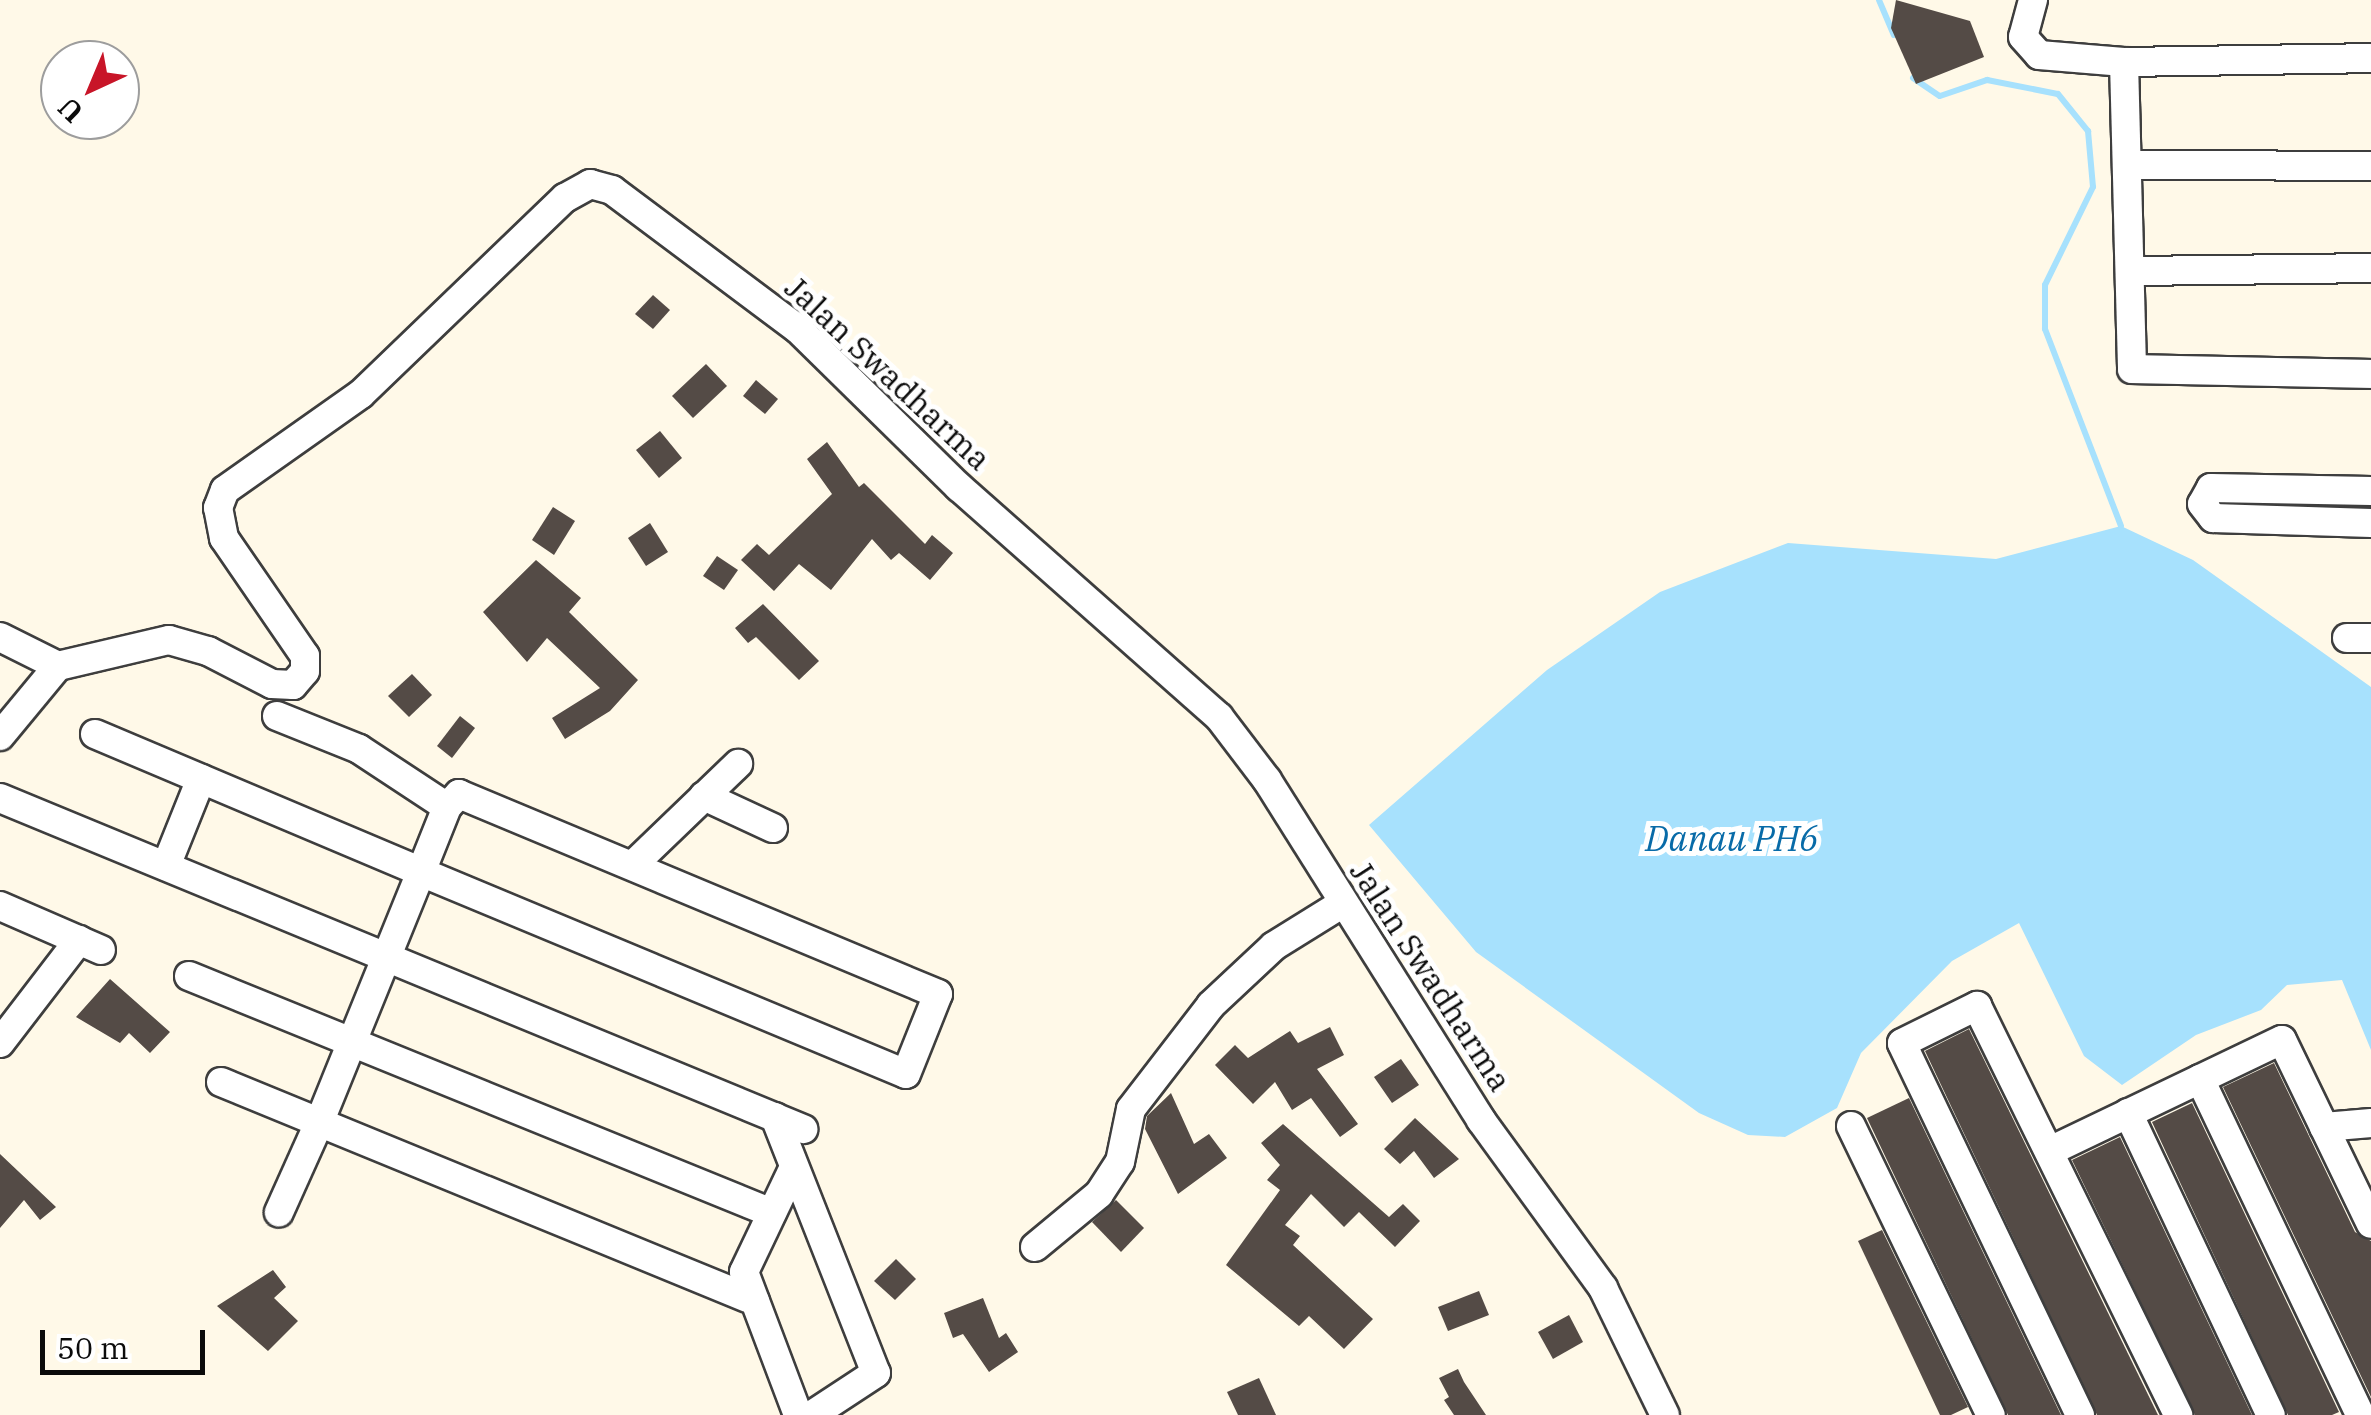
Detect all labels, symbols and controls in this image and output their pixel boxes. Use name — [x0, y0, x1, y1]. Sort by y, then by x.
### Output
north arrow — [40, 40, 140, 140]
text: U — [50, 90, 91, 131]
street label: Jalan Swadharma — [777, 268, 999, 478]
water label: Danau PH6 — [1645, 817, 1819, 859]
street label: Jalan Swadharma — [1342, 854, 1520, 1098]
scale bar — [45, 1310, 210, 1372]
text: 50 m — [57, 1328, 129, 1367]

